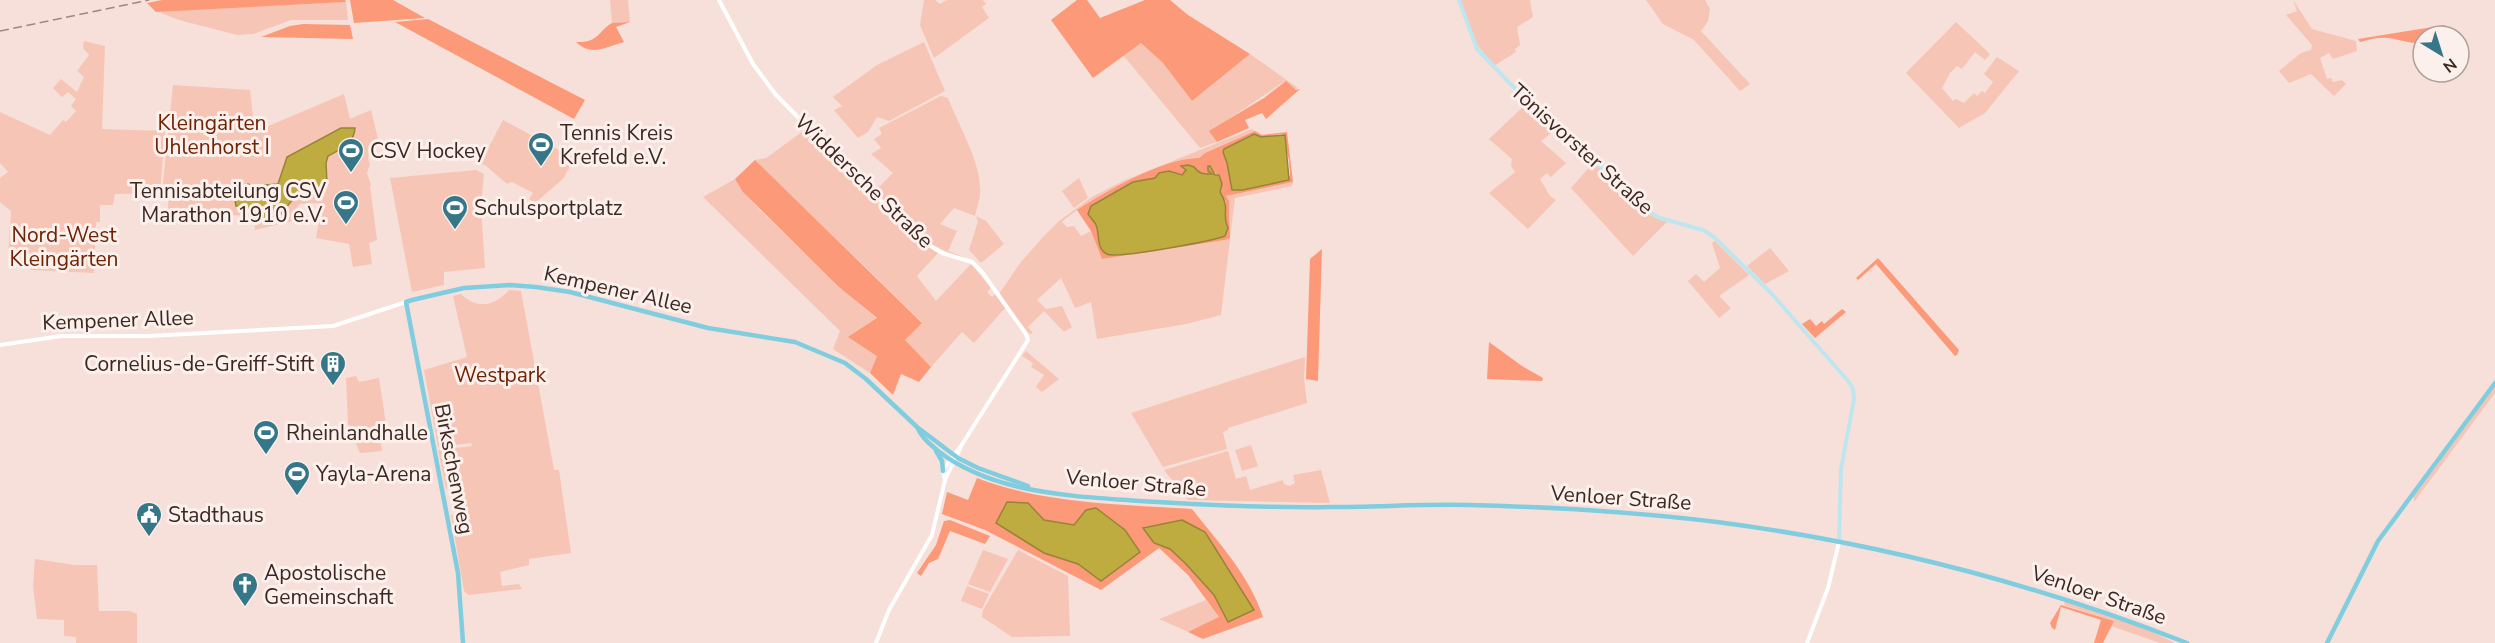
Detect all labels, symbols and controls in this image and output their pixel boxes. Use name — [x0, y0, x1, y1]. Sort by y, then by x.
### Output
north arrow — [2411, 24, 2471, 84]
text: N — [2438, 53, 2461, 77]
street label: Tönisvorster Straße — [1505, 77, 1659, 221]
street label: Widdersche Straße — [789, 108, 939, 254]
park label: Kleingärten Uhlenhorst I — [154, 109, 270, 161]
place label: Tennis Kreis Krefeld e.V. — [560, 119, 673, 171]
sports icon: Tennis Kreis Krefeld e.V. — [526, 130, 556, 168]
sports icon: CSV Hockey — [336, 136, 366, 174]
place label: CSV Hockey — [370, 137, 486, 165]
place label: Tennisabteilung CSV Marathon 1910 e.V. — [130, 177, 327, 229]
sports icon: Tennisabteilung CSV Marathon 1910 e.V. — [331, 188, 361, 226]
sports icon: Schulsportplatz — [440, 193, 470, 231]
place label: Schulsportplatz — [474, 194, 623, 222]
park label: Nord-West Kleingärten — [9, 221, 119, 273]
street label: Kempener Allee — [541, 259, 695, 321]
street label: Kempener Allee — [42, 303, 194, 337]
building icon: Cornelius-de-Greiff-Stift — [318, 349, 348, 387]
place label: Cornelius-de-Greiff-Stift — [84, 350, 315, 378]
park label: Westpark — [454, 361, 546, 389]
street label: Birkschenweg — [428, 401, 480, 537]
sports icon: Rheinlandhalle — [251, 418, 281, 456]
place label: Rheinlandhalle — [286, 419, 428, 447]
sports icon: Yayla-Arena — [282, 459, 312, 497]
place label: Yayla-Arena — [315, 460, 432, 488]
street label: Venloer Straße — [1064, 463, 1207, 503]
street label: Venloer Straße — [1549, 479, 1692, 517]
public building icon: Stadthaus — [134, 500, 164, 538]
place label: Stadthaus — [168, 501, 264, 529]
street label: Venloer Straße — [2027, 558, 2170, 631]
place label: Apostolische Gemeinschaft — [264, 559, 394, 611]
church icon: Apostolische Gemeinschaft — [230, 570, 260, 608]

